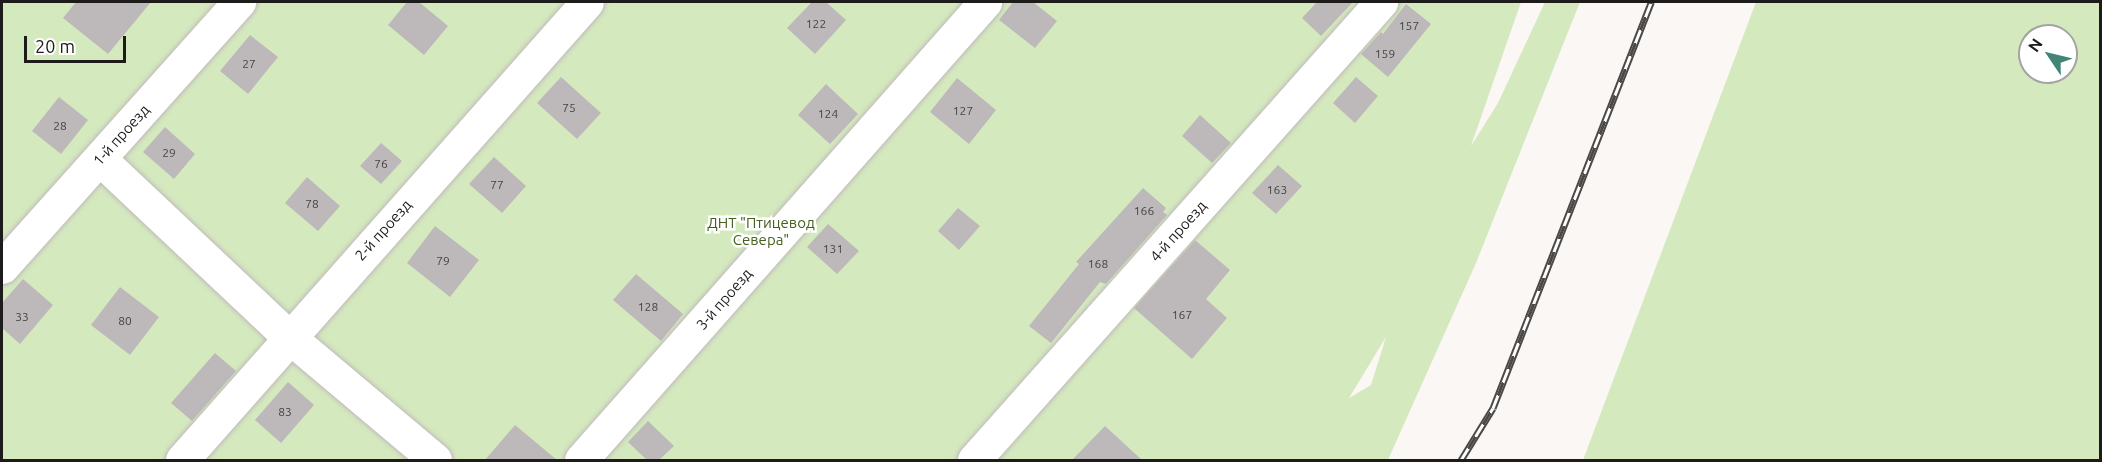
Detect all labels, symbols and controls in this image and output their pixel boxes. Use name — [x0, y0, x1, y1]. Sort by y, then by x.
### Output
house number: 122 — [806, 17, 826, 31]
house number: 157 — [1399, 19, 1419, 33]
scale bar — [27, 24, 129, 62]
north arrow — [2018, 24, 2078, 84]
text: N — [2024, 35, 2046, 55]
text: 20 m — [35, 36, 75, 56]
house number: 159 — [1375, 47, 1395, 61]
house number: 27 — [242, 57, 256, 71]
street label: 1-й проезд — [89, 101, 153, 169]
house number: 75 — [562, 101, 576, 115]
house number: 127 — [953, 104, 973, 118]
house number: 124 — [818, 107, 838, 121]
house number: 28 — [53, 119, 67, 133]
house number: 29 — [162, 146, 176, 160]
house number: 76 — [374, 157, 388, 171]
house number: 77 — [490, 178, 504, 192]
house number: 163 — [1267, 183, 1287, 197]
street label: 2-й проезд — [351, 196, 415, 264]
house number: 78 — [305, 197, 319, 211]
street label: 4-й проезд — [1146, 197, 1210, 265]
house number: 166 — [1134, 204, 1154, 218]
park label: ДНТ "Птицевод Севера" — [707, 213, 815, 248]
house number: 131 — [823, 242, 843, 256]
house number: 79 — [436, 254, 450, 268]
house number: 168 — [1088, 257, 1108, 271]
street label: 3-й проезд — [692, 265, 756, 333]
house number: 128 — [638, 300, 658, 314]
house number: 167 — [1172, 308, 1192, 322]
house number: 33 — [15, 310, 29, 324]
house number: 80 — [118, 314, 132, 328]
house number: 83 — [278, 405, 292, 419]

